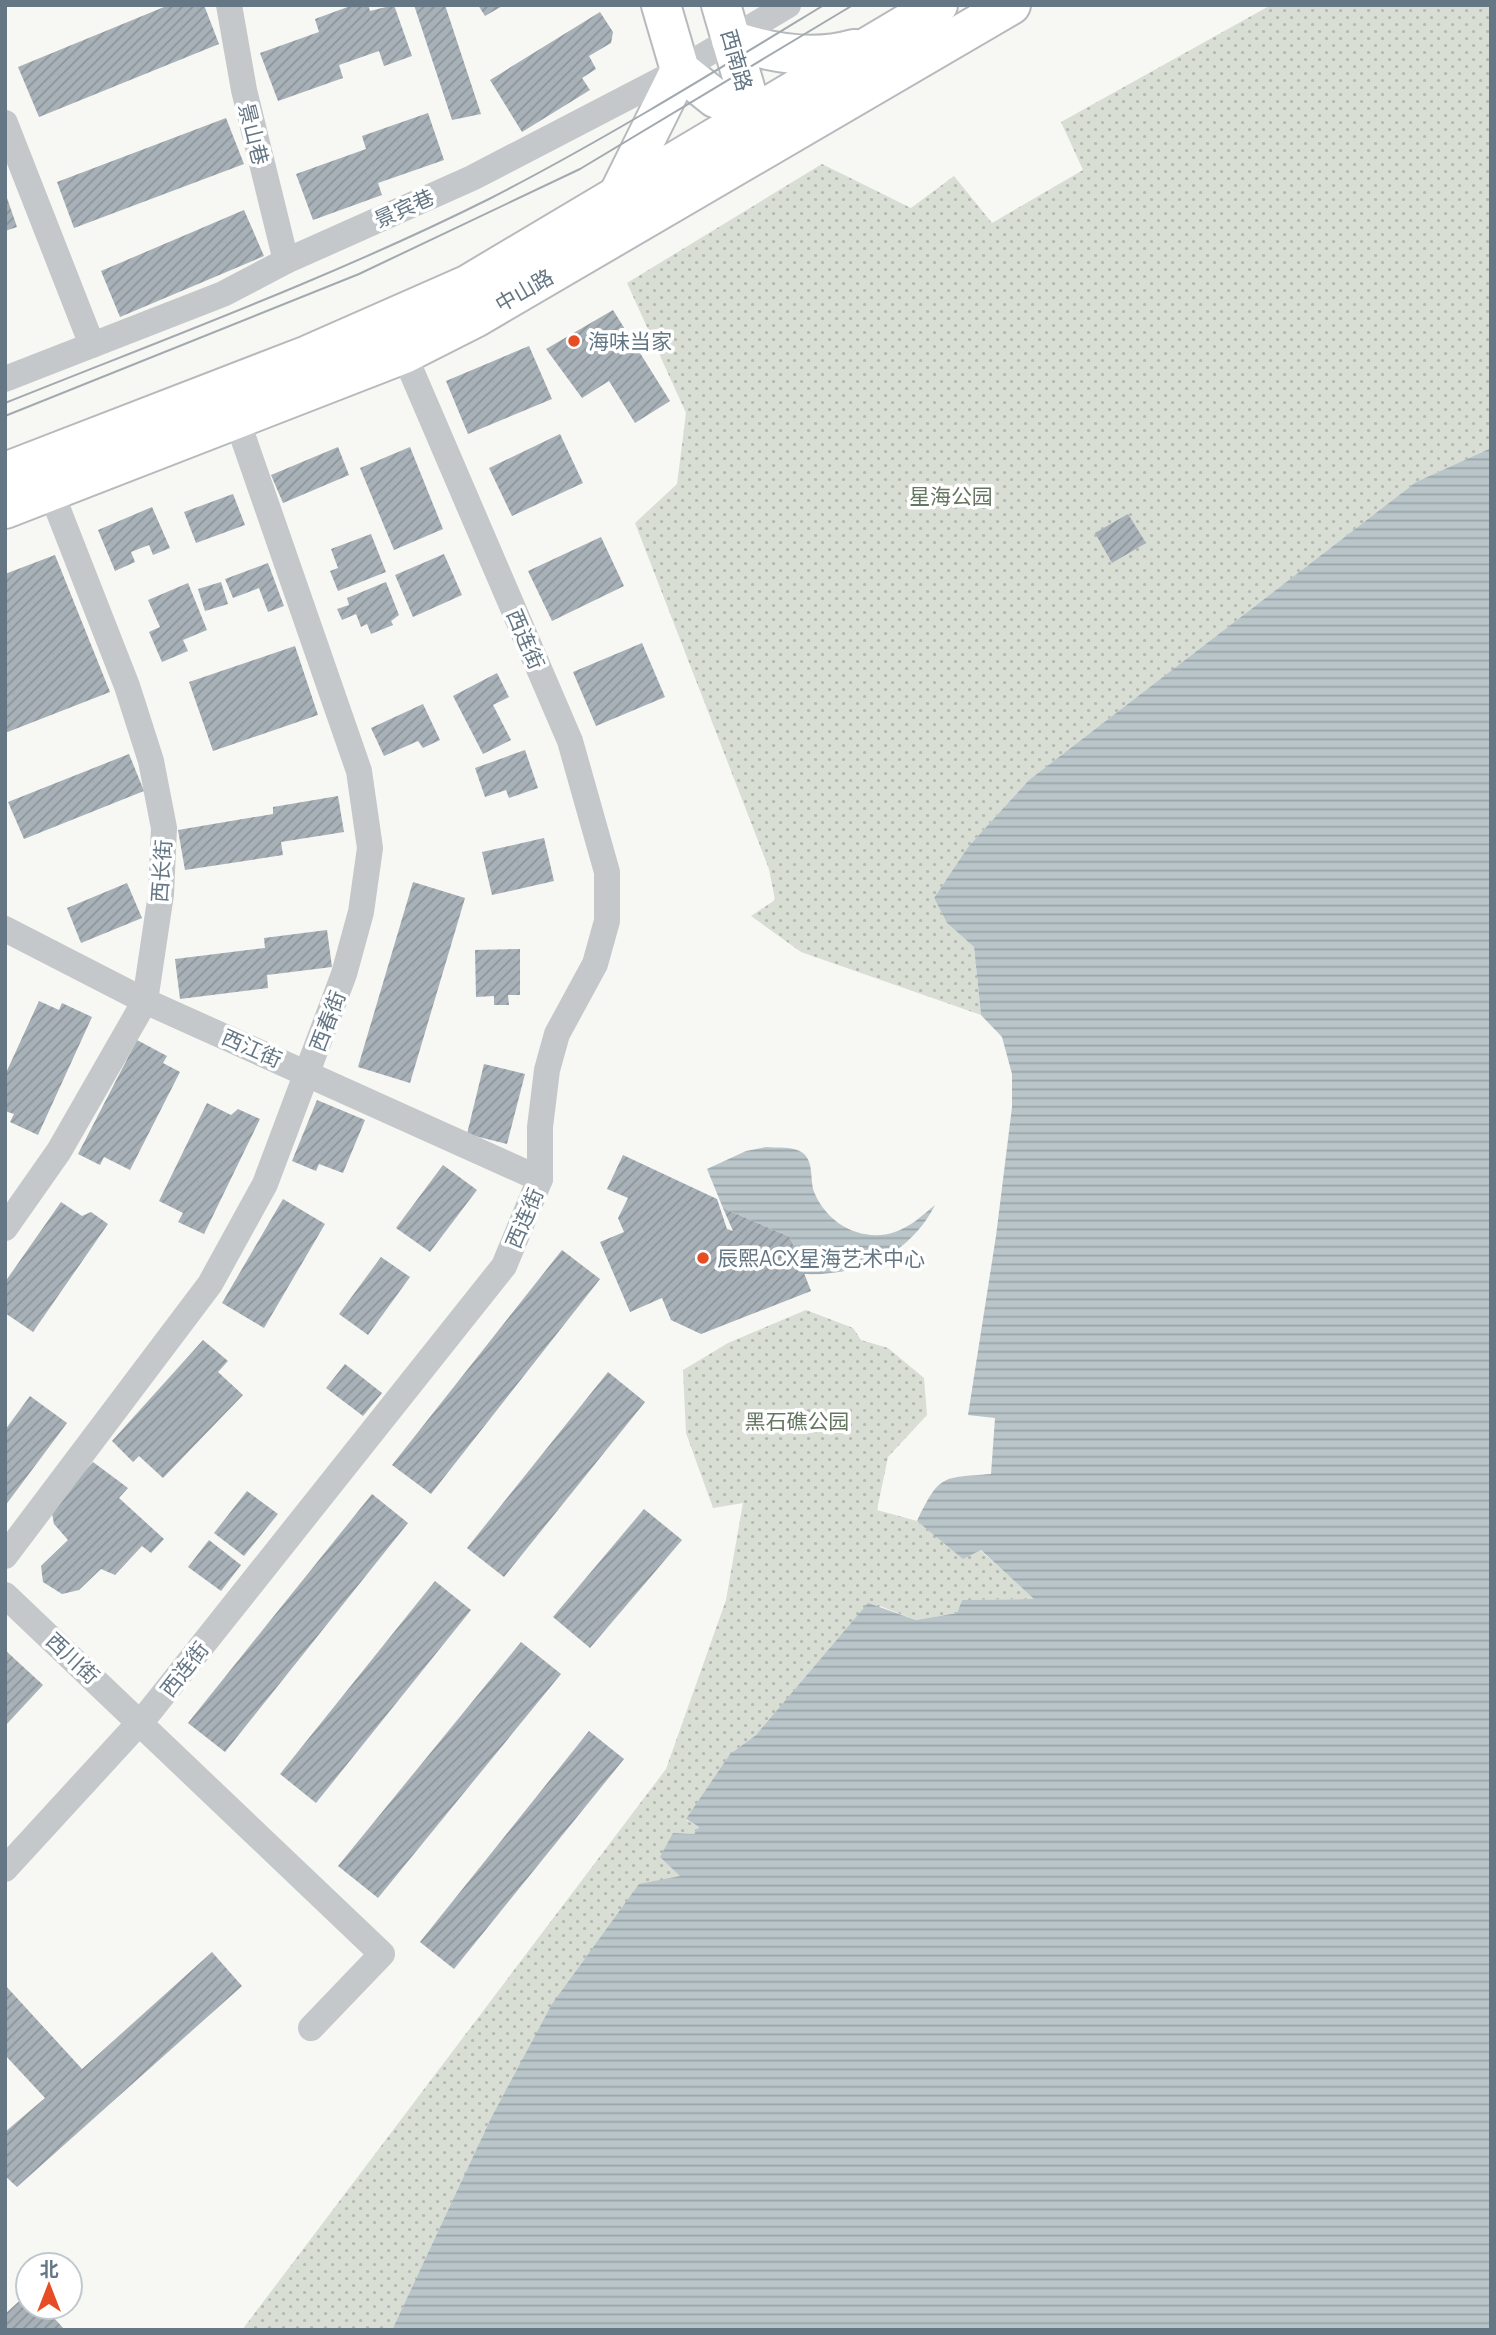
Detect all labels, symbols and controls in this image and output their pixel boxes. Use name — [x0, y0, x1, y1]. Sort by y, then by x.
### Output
street label: 西南路 — [715, 26, 759, 94]
street label: 景山巷 — [233, 100, 275, 168]
street label: 景宾巷 — [370, 182, 438, 234]
street label: 中山路 — [490, 262, 558, 318]
place label: 海味当家 — [588, 327, 672, 355]
marker: 海味当家 — [566, 333, 582, 349]
park label: 星海公园 — [909, 482, 993, 510]
street label: 西连街 — [501, 605, 551, 673]
street label: 西长街 — [145, 839, 177, 903]
street label: 西春街 — [303, 987, 351, 1055]
street label: 西江街 — [218, 1022, 286, 1074]
street label: 西连街 — [499, 1184, 549, 1252]
place label: 辰熙ACX星海艺术中心 — [717, 1244, 925, 1272]
marker: 辰熙ACX星海艺术中心 — [695, 1250, 711, 1266]
park label: 黑石礁公园 — [745, 1407, 850, 1435]
street label: 西川街 — [40, 1626, 106, 1690]
street label: 西连街 — [154, 1636, 214, 1702]
north arrow — [14, 2251, 84, 2321]
text: 北 — [39, 2256, 59, 2282]

